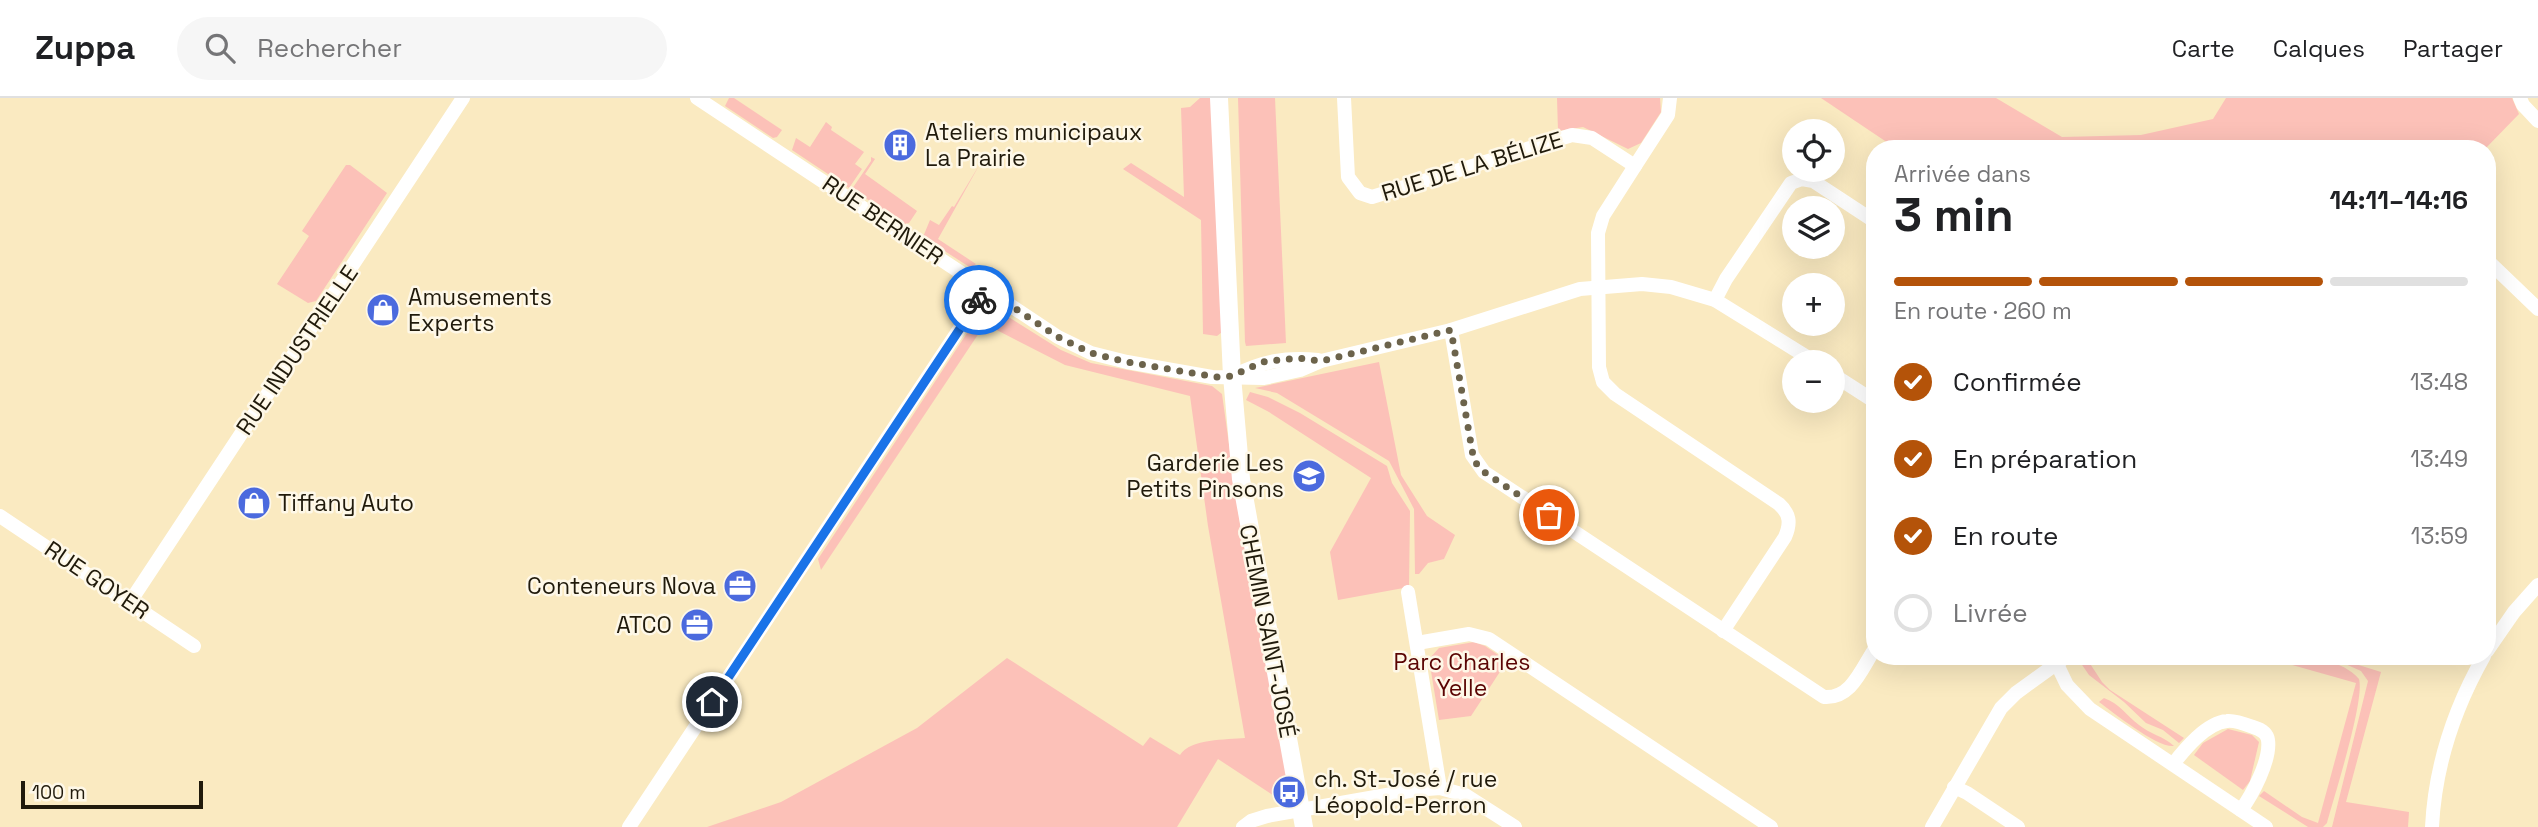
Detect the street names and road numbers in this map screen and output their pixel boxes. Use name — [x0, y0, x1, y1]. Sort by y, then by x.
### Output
street label: RUE DE LA BÉLIZE — [1378, 124, 1566, 208]
street label: RUE BERNIER — [817, 169, 949, 271]
street label: RUE INDUSTRIELLE — [229, 259, 365, 441]
street label: CHEMIN SAINT-JOSÉ — [1233, 522, 1303, 740]
street label: RUE GOYER — [39, 534, 155, 626]

